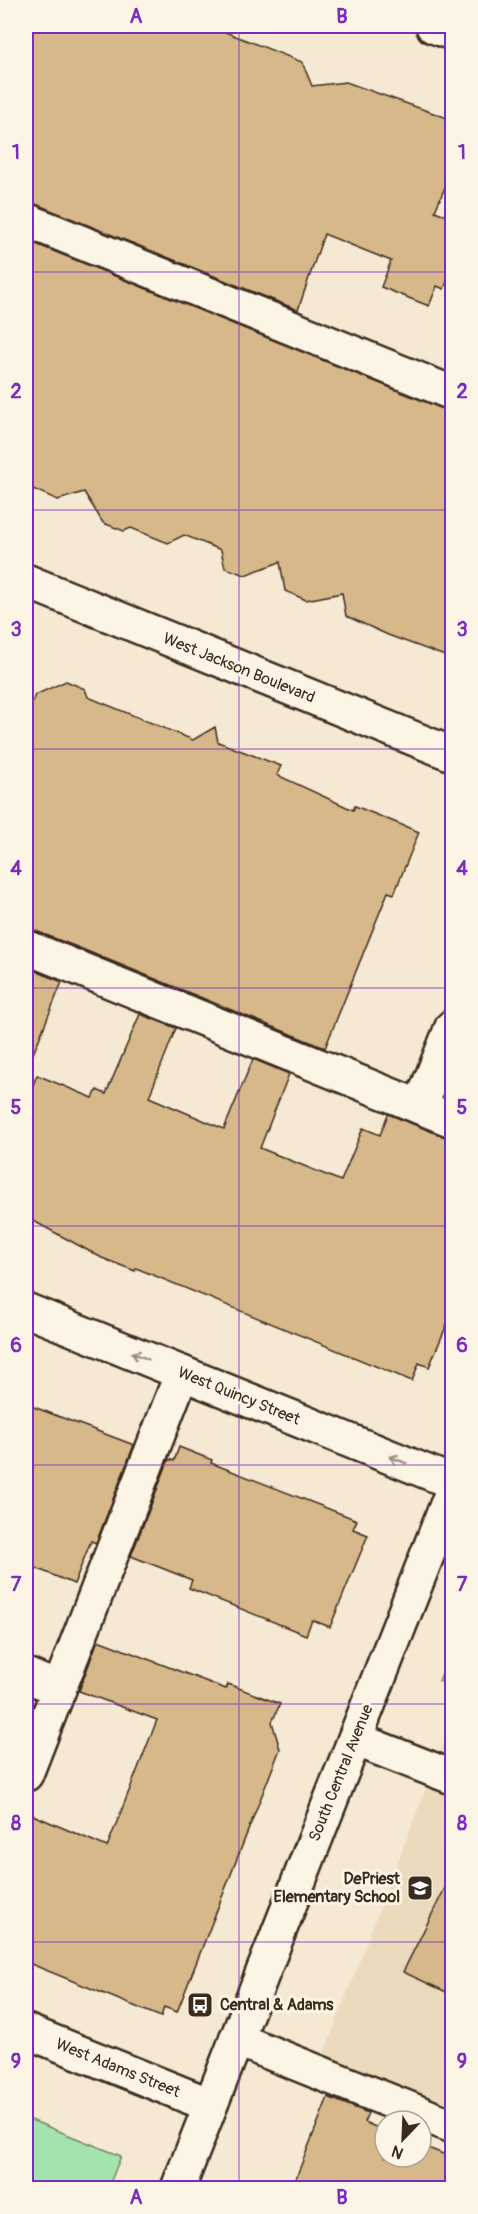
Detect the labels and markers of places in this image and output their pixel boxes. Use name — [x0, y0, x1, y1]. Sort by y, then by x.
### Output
place label: DePriest Elementary School — [274, 1869, 401, 1907]
school or university icon: DePriest Elementary School — [405, 1873, 435, 1903]
bus stop icon: Central & Adams — [185, 1990, 215, 2020]
place label: Central & Adams — [220, 1995, 334, 2015]

